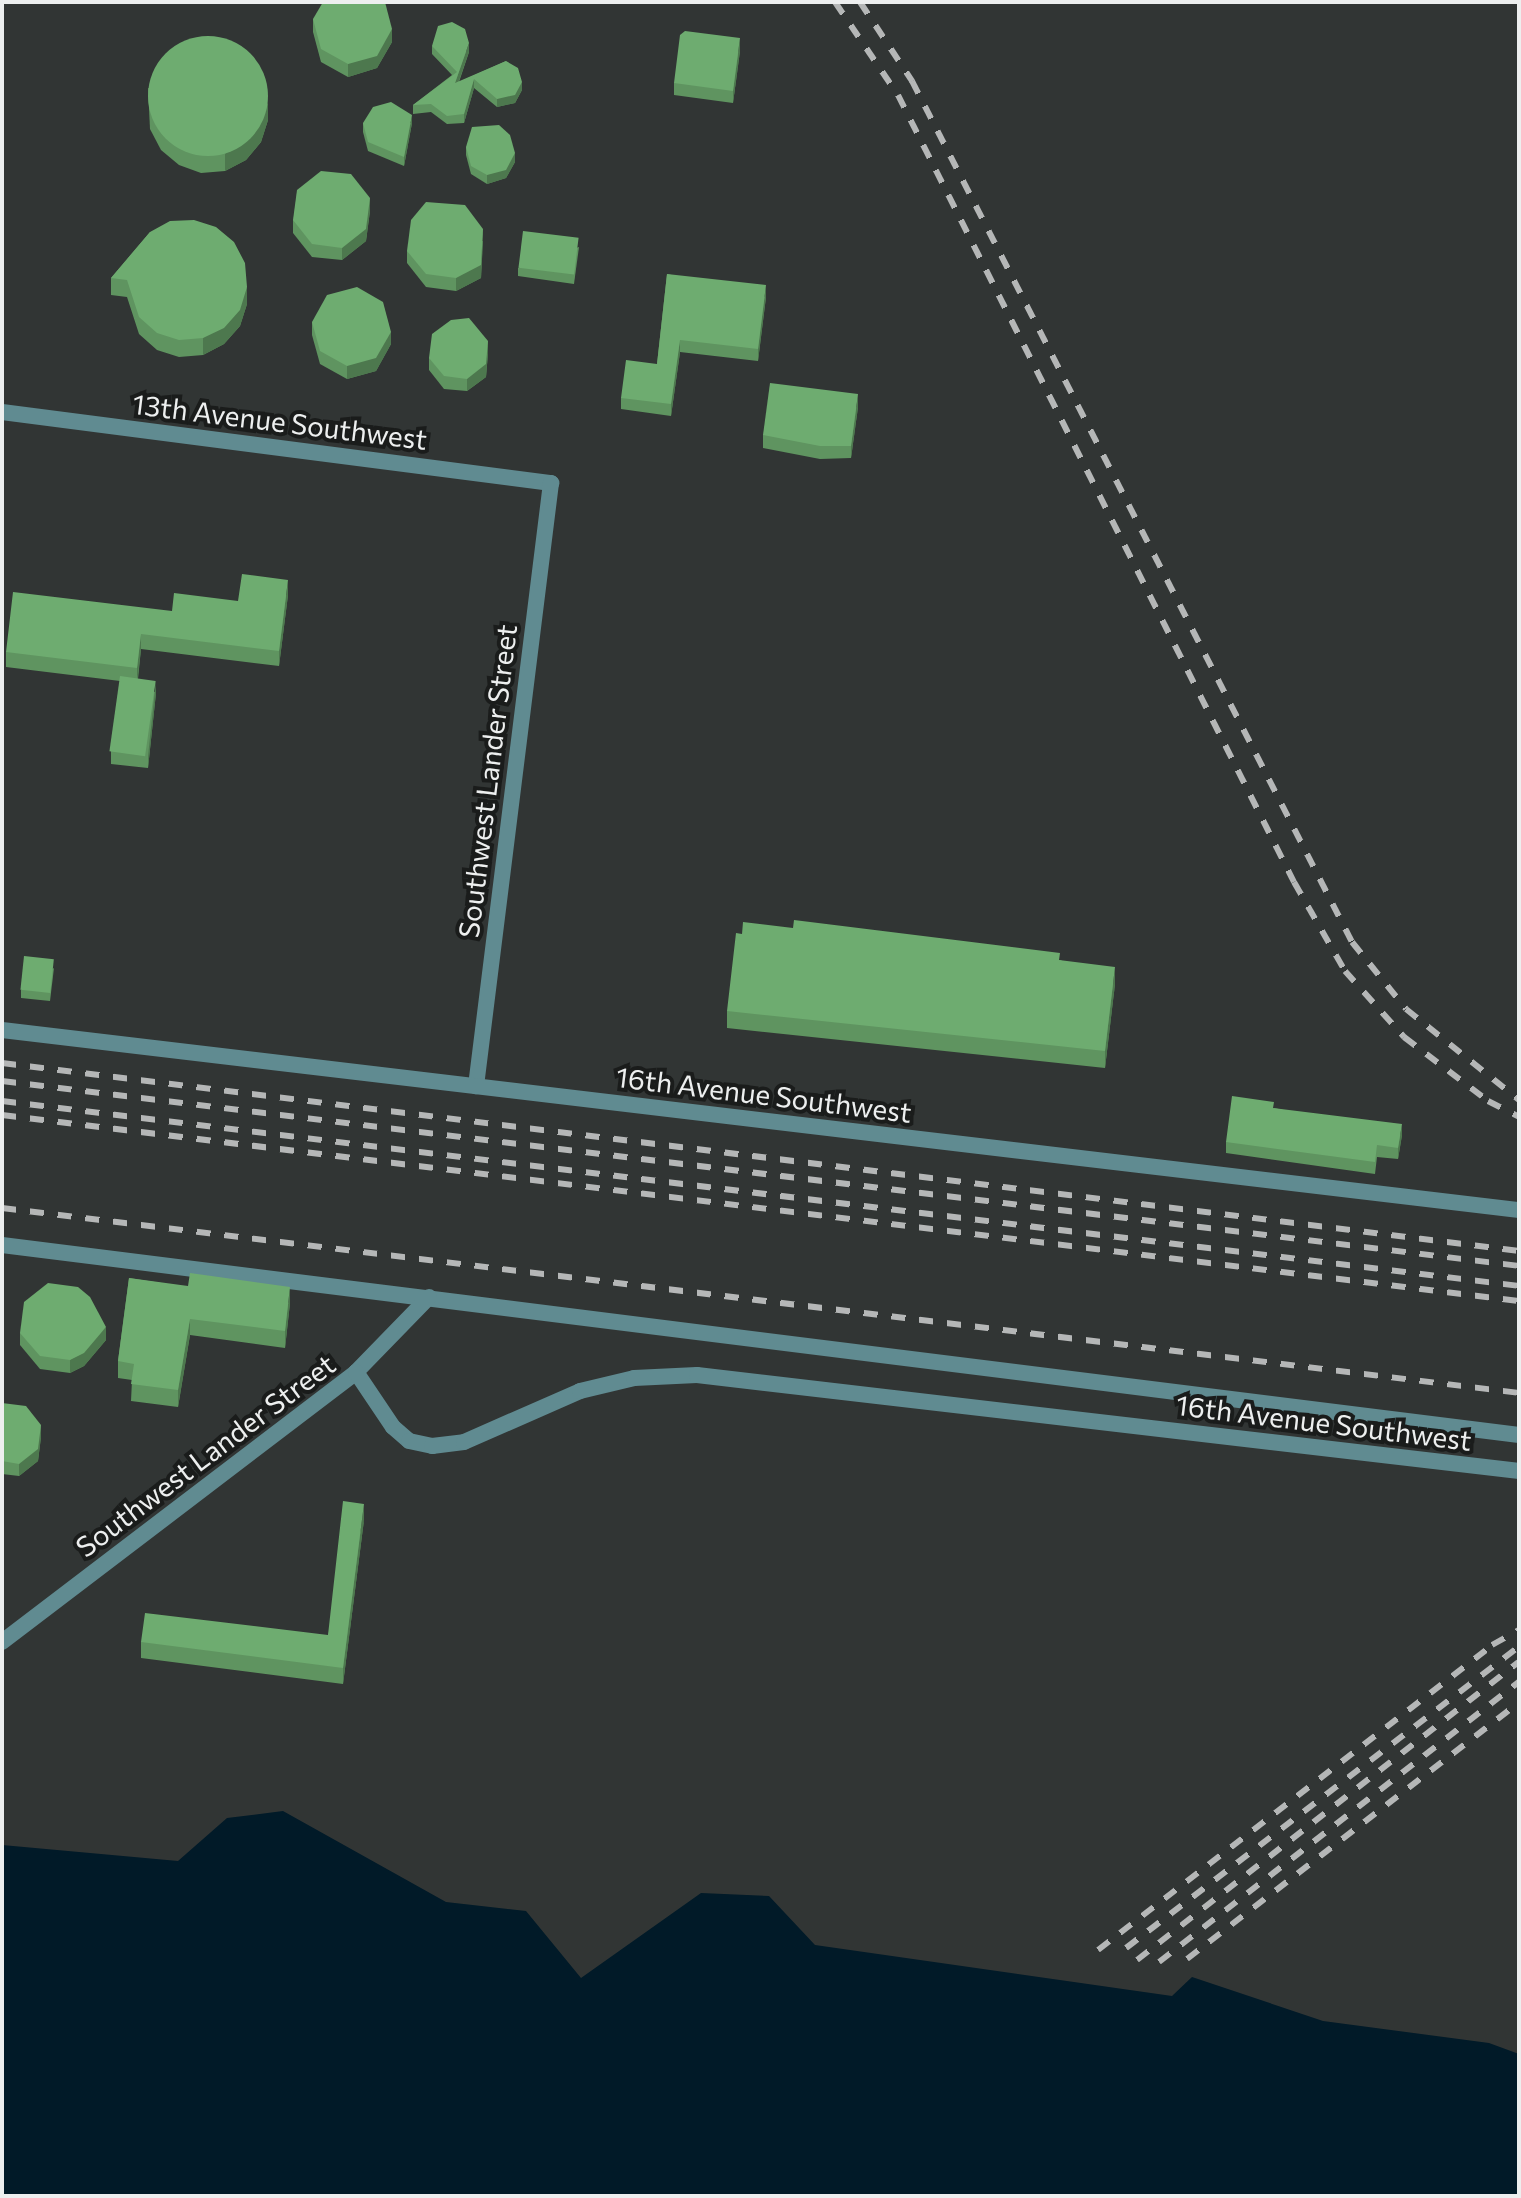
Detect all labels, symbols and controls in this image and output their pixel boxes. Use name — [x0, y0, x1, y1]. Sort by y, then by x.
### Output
street label: 13th Avenue Southwest — [131, 386, 429, 456]
street label: Southwest Lander Street — [451, 622, 523, 940]
street label: 16th Avenue Southwest — [614, 1059, 914, 1129]
street label: Southwest Lander Street — [69, 1347, 341, 1563]
street label: 16th Avenue Southwest — [1174, 1387, 1474, 1457]

